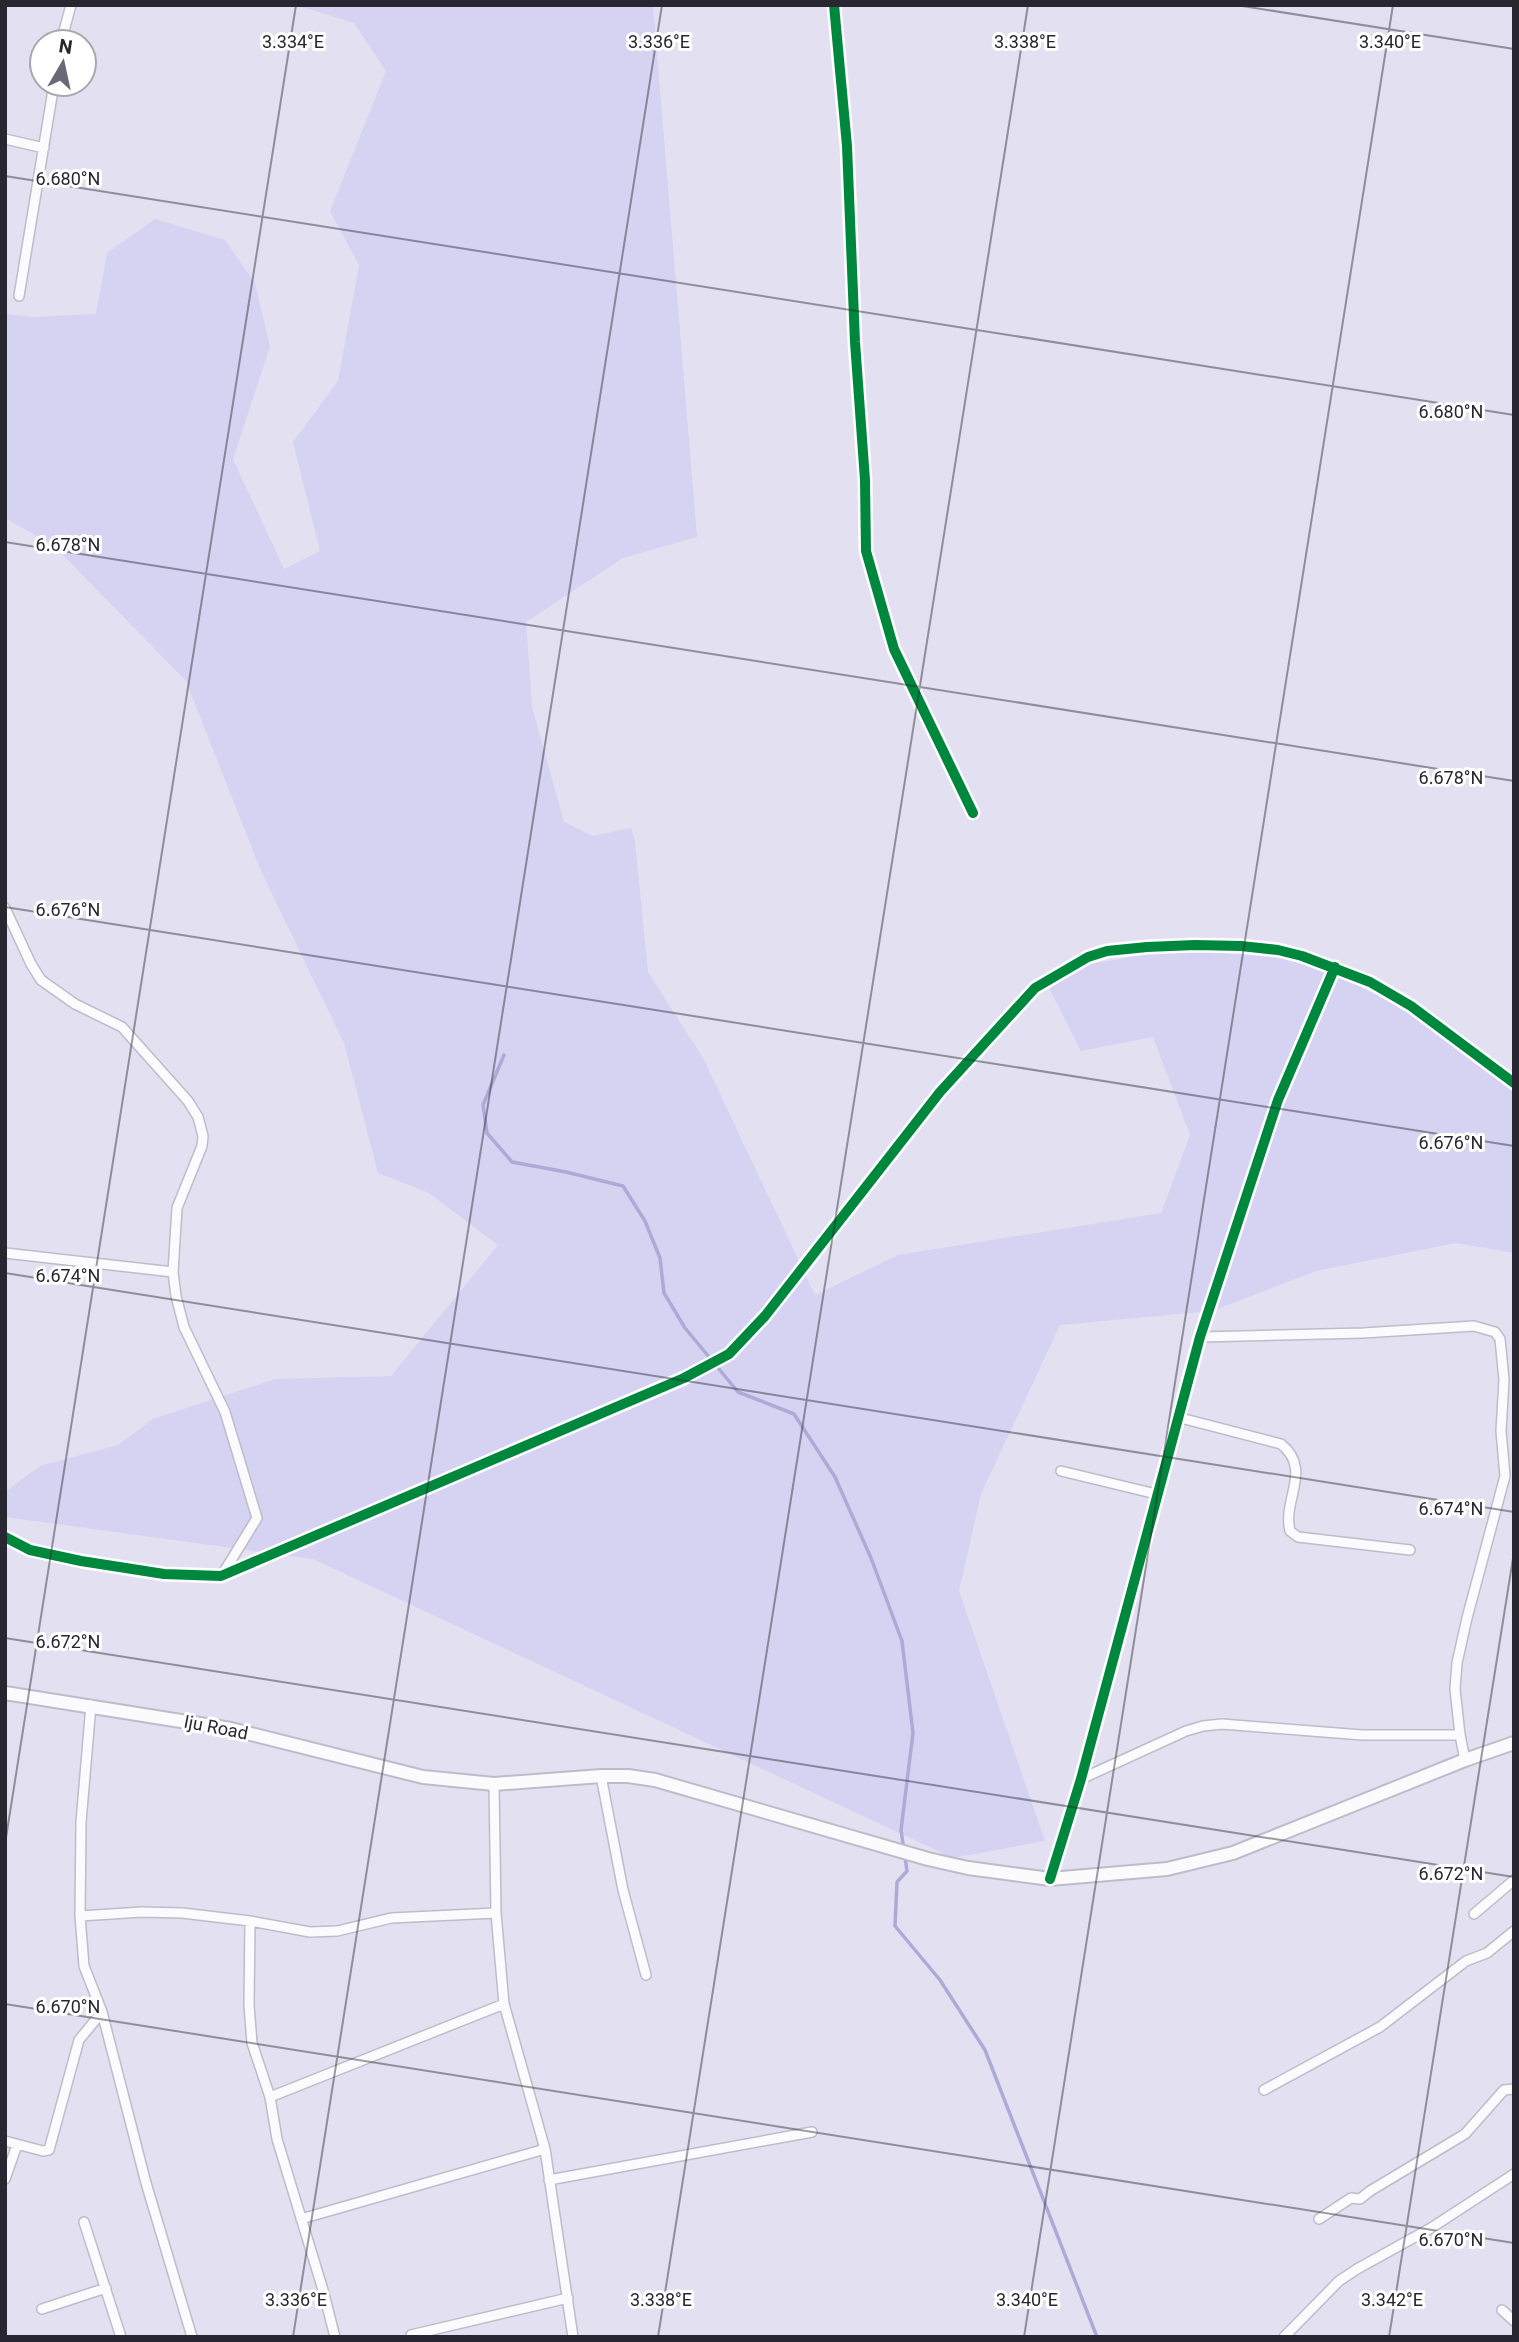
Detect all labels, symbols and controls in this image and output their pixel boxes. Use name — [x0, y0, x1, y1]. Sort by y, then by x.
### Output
north arrow — [28, 28, 98, 98]
text: 3.334°E — [262, 31, 324, 52]
text: 3.336°E — [628, 31, 690, 52]
text: 3.338°E — [994, 31, 1056, 52]
text: 3.340°E — [1359, 31, 1421, 52]
text: N — [57, 34, 74, 59]
text: 6.680°N — [36, 168, 100, 189]
text: 6.680°N — [1419, 401, 1483, 422]
text: 6.678°N — [36, 534, 100, 555]
text: 6.678°N — [1419, 767, 1483, 788]
text: 6.676°N — [36, 899, 100, 920]
text: 6.676°N — [1419, 1132, 1483, 1153]
text: 6.674°N — [36, 1265, 100, 1286]
text: 6.674°N — [1419, 1498, 1483, 1519]
text: 6.672°N — [36, 1631, 100, 1652]
street label: Iju Road — [182, 1711, 250, 1743]
text: 6.672°N — [1419, 1863, 1483, 1884]
text: 6.670°N — [36, 1996, 100, 2017]
text: 6.670°N — [1419, 2229, 1483, 2250]
text: 3.336°E — [265, 2289, 327, 2310]
text: 3.338°E — [630, 2289, 692, 2310]
text: 3.340°E — [996, 2289, 1058, 2310]
text: 3.342°E — [1361, 2289, 1423, 2310]

